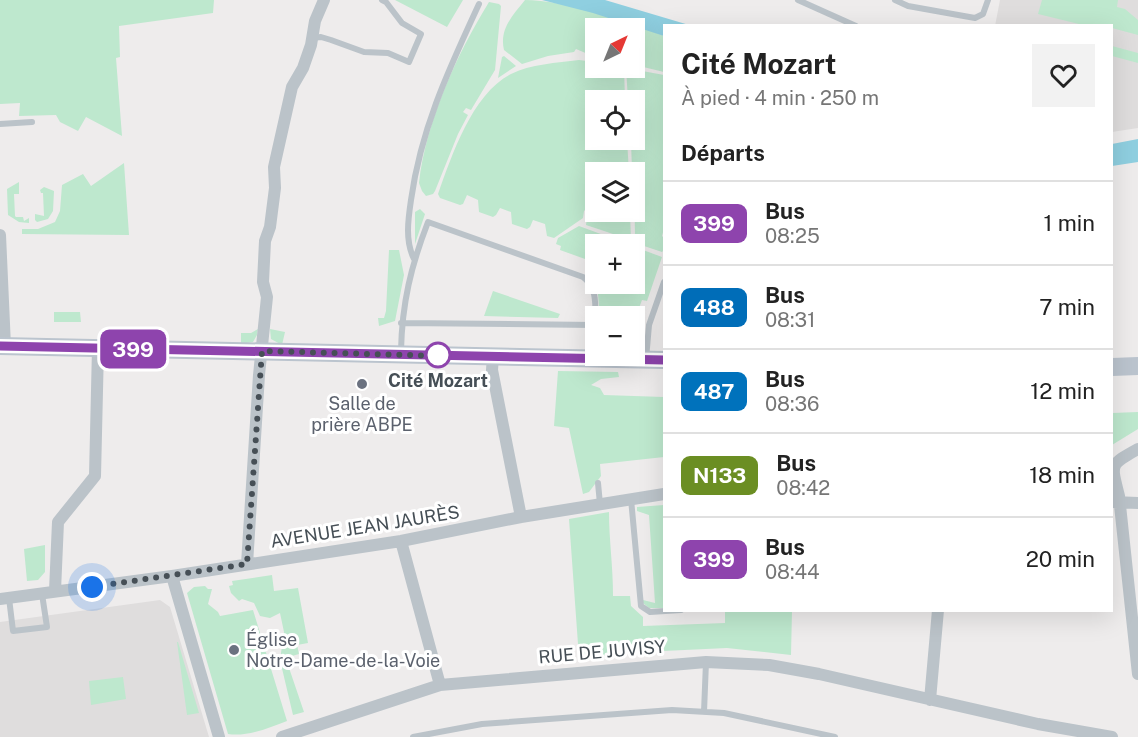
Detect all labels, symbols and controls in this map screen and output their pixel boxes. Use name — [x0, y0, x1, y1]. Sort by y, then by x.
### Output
north arrow — [585, 18, 645, 78]
map controls — [585, 18, 645, 366]
button: heart — [1032, 44, 1095, 107]
text: Cité Mozart — [681, 47, 836, 80]
text: À pied · 4 min · 250 m — [681, 86, 879, 110]
button: locate — [585, 90, 645, 150]
text: Départs — [681, 140, 765, 166]
button: layers — [585, 162, 645, 222]
text: Bus — [765, 198, 805, 224]
text: 1 min — [1043, 210, 1095, 236]
text: 399 — [693, 211, 735, 236]
text: 08:25 — [765, 224, 820, 248]
button: + — [585, 234, 645, 294]
text: Bus — [765, 282, 805, 308]
text: 7 min — [1039, 294, 1095, 320]
text: 488 — [693, 295, 735, 320]
button: − — [585, 306, 645, 366]
text: 08:31 — [765, 308, 815, 332]
line badge: 399 — [98, 330, 168, 368]
text: 399 — [112, 337, 154, 362]
marker: Cité Mozart — [425, 342, 451, 368]
text: Bus — [765, 366, 805, 392]
place label: Cité Mozart — [388, 370, 488, 391]
marker: Salle de prière ABPE — [355, 377, 369, 391]
text: 12 min — [1030, 378, 1095, 404]
text: 487 — [694, 379, 734, 404]
text: 08:36 — [765, 392, 820, 416]
place label: Salle de prière ABPE — [311, 393, 413, 435]
text: Bus — [776, 450, 816, 476]
text: 18 min — [1029, 462, 1095, 488]
text: N133 — [693, 463, 746, 488]
text: 08:42 — [776, 476, 830, 500]
street label: AVENUE JEAN JAURÈS — [269, 500, 461, 552]
text: Bus — [765, 534, 805, 560]
text: 20 min — [1026, 546, 1095, 572]
text: 399 — [693, 547, 735, 572]
text: 08:44 — [765, 560, 820, 584]
your location — [77, 572, 107, 602]
place label: Église Notre-Dame-de-la-Voie — [246, 628, 440, 671]
street label: RUE DE JUVISY — [538, 635, 666, 668]
marker: Église Notre-Dame-de-la-Voie — [227, 643, 241, 657]

